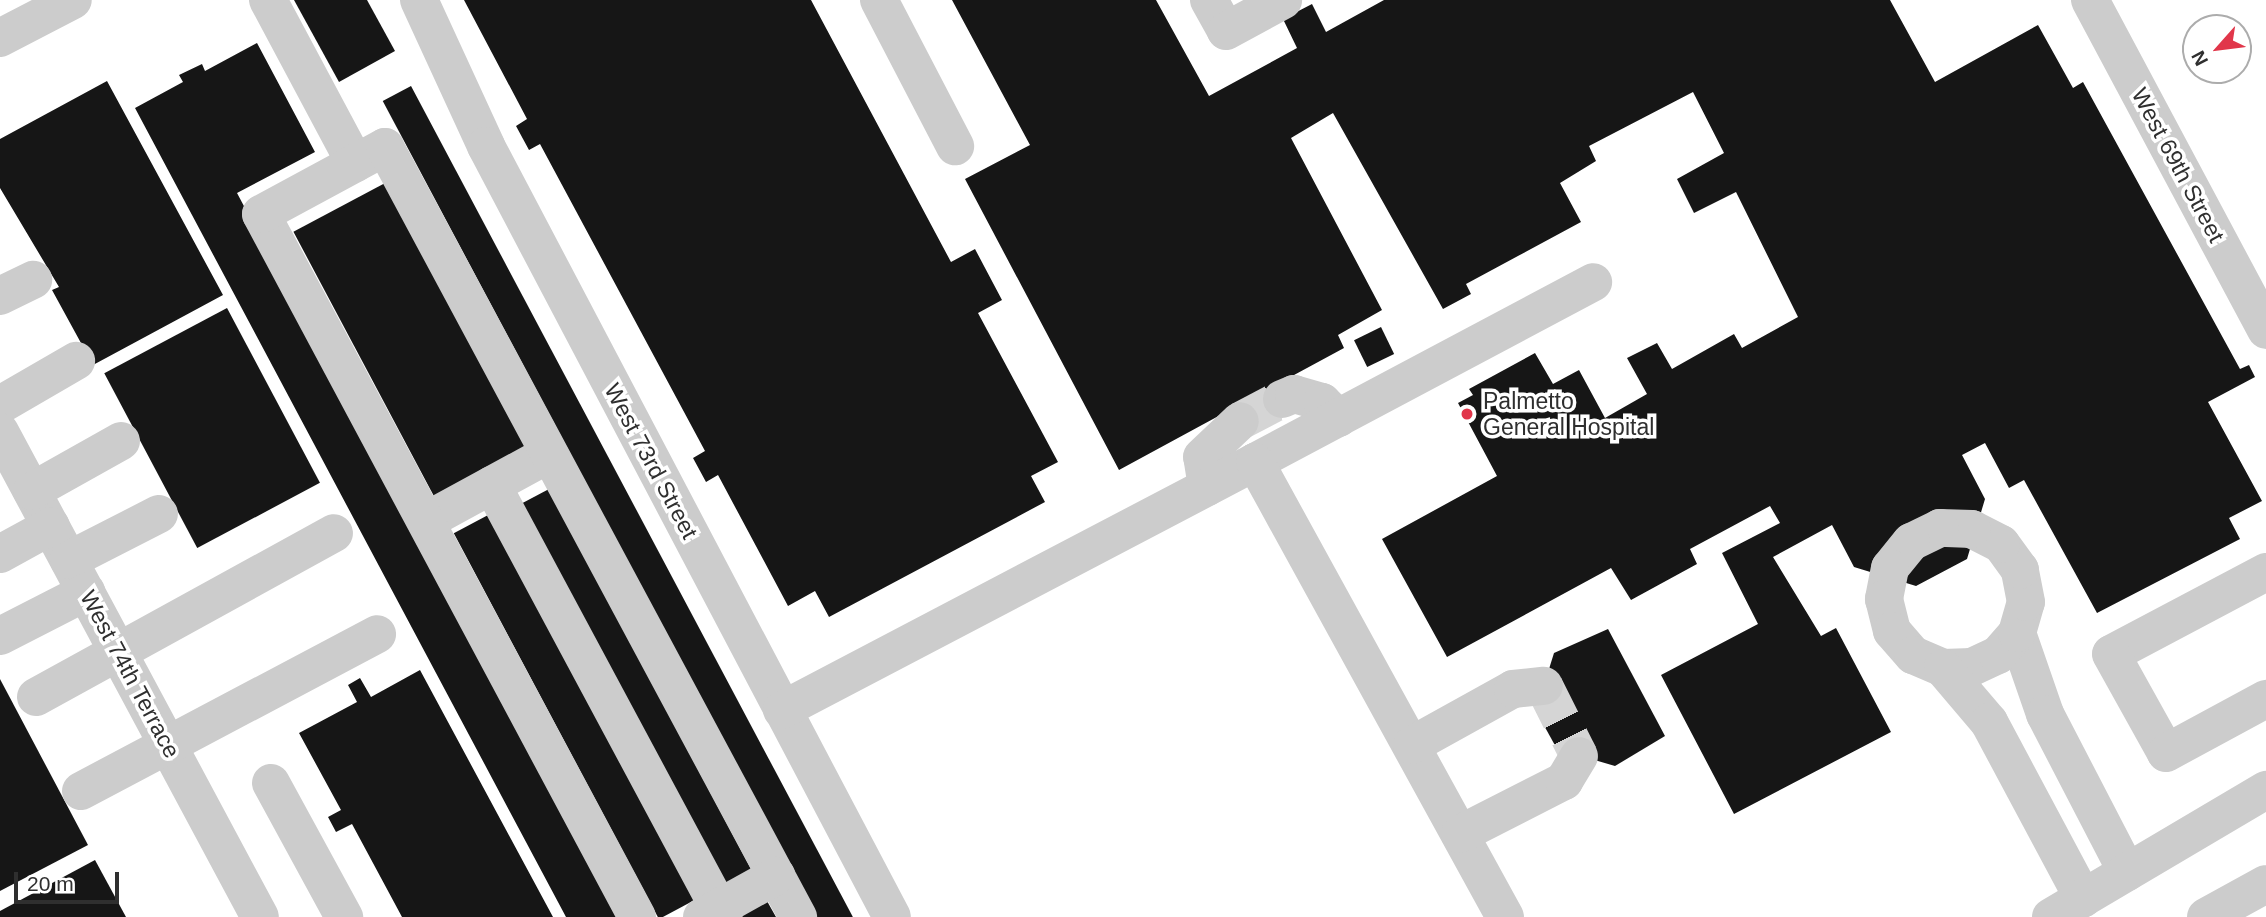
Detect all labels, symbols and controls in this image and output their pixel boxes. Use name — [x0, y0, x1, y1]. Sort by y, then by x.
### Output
north arrow — [2182, 14, 2252, 84]
text: N — [2187, 47, 2212, 69]
street label: West 69th Street — [2126, 83, 2230, 247]
street label: West 73rd Street — [598, 379, 704, 543]
place label: Palmetto General Hospital — [1483, 387, 1654, 441]
marker: Palmetto General Hospital — [1457, 404, 1477, 424]
street label: West 74th Terrace — [74, 585, 186, 763]
scale bar — [18, 858, 122, 902]
text: 20 m — [27, 872, 74, 895]

